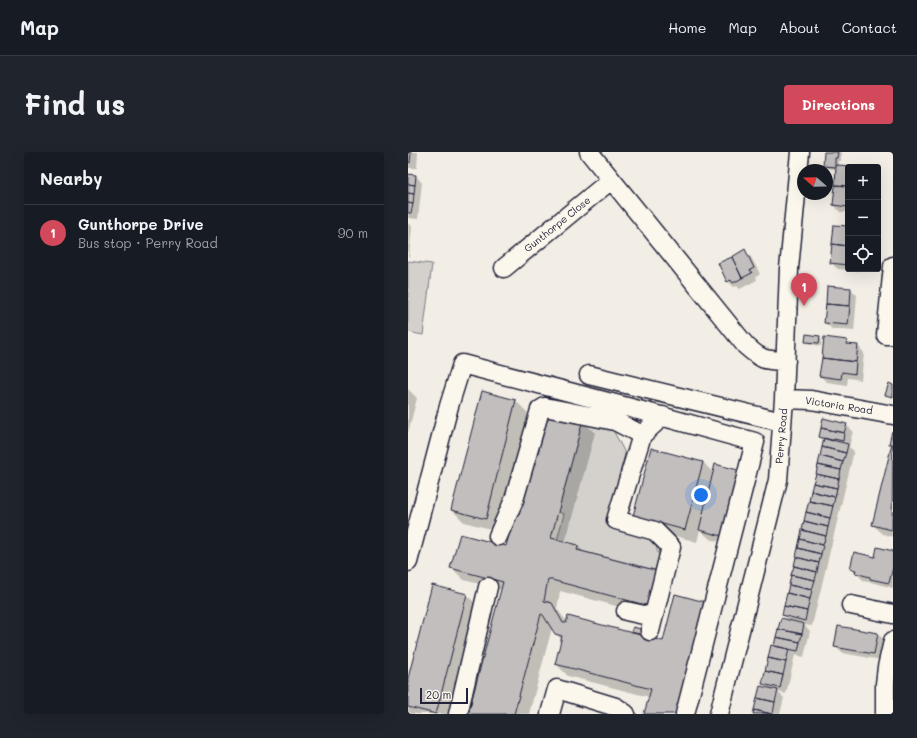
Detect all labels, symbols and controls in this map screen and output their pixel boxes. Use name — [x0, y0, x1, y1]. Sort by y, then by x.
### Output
text: Map — [20, 15, 59, 40]
text: Home — [668, 18, 706, 37]
text: Map — [728, 18, 757, 37]
text: About — [779, 18, 820, 37]
text: Contact — [842, 18, 897, 37]
button: Directions — [784, 85, 893, 124]
text: Find us — [24, 86, 125, 122]
north arrow — [797, 164, 833, 200]
map controls — [845, 164, 881, 272]
button: + — [845, 164, 881, 200]
text: Nearby — [40, 167, 102, 189]
street label: Gunthorpe Close — [521, 193, 593, 255]
button: − — [845, 200, 881, 236]
text: Gunthorpe Drive — [78, 214, 204, 234]
text: 1 — [50, 224, 56, 241]
text: 90 m — [338, 224, 368, 241]
text: Bus stop · Perry Road — [78, 234, 218, 251]
button: locate — [845, 236, 881, 272]
pin: 1 — [791, 273, 817, 306]
street label: Victoria Road — [804, 393, 874, 417]
street label: Perry Road — [772, 408, 790, 464]
your location — [691, 485, 711, 505]
scale bar — [420, 686, 468, 705]
text: 20 m — [426, 687, 451, 702]

